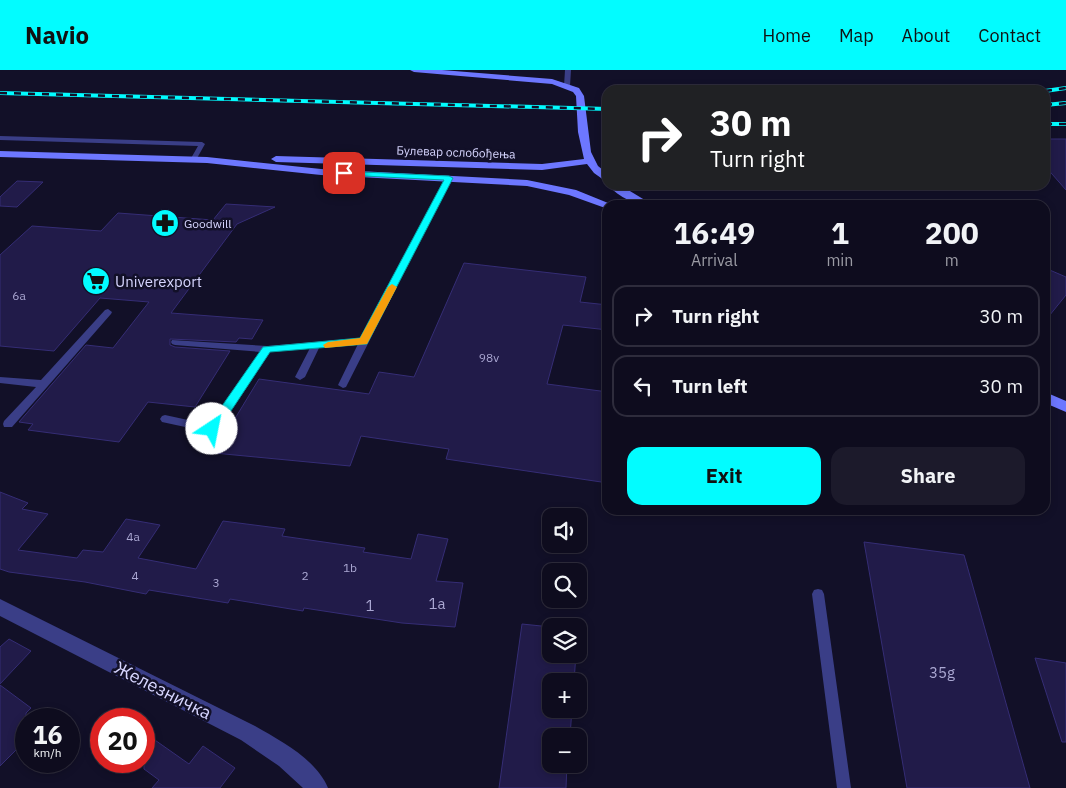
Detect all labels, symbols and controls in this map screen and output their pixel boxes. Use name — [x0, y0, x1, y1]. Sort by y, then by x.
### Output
text: Navio — [25, 19, 89, 51]
text: Home — [763, 24, 811, 47]
text: Map — [839, 24, 874, 47]
text: About — [902, 24, 950, 47]
text: Contact — [978, 24, 1041, 47]
text: 30 m — [710, 100, 792, 146]
icon: right — [627, 105, 692, 170]
street label: Булевар ослобођења — [396, 142, 516, 162]
text: Turn right — [710, 144, 805, 173]
pin — [323, 152, 365, 194]
icon: arrive — [330, 159, 358, 187]
pharmacy icon: Goodwill — [150, 208, 180, 238]
text: 16:49 — [673, 213, 755, 252]
text: 1 — [831, 213, 849, 252]
text: 200 — [925, 213, 979, 252]
place label: Goodwill — [184, 216, 231, 231]
text: Arrival — [691, 250, 738, 270]
text: min — [826, 250, 853, 270]
text: m — [945, 250, 959, 270]
supermarket icon: Univerexport — [81, 266, 111, 296]
place label: Univerexport — [115, 272, 202, 291]
house number: 6a — [12, 288, 26, 303]
icon: right — [629, 302, 657, 330]
text: Turn right — [672, 304, 759, 328]
text: 30 m — [979, 304, 1023, 328]
house number: 98v — [479, 350, 499, 365]
icon: left — [629, 372, 657, 400]
text: Turn left — [672, 374, 748, 398]
text: 30 m — [979, 374, 1023, 398]
position arrow — [185, 402, 237, 454]
button: Exit — [627, 447, 821, 505]
button: Share — [831, 447, 1025, 505]
map controls — [542, 508, 587, 773]
button: sound — [542, 508, 587, 553]
house number: 4a — [126, 529, 140, 544]
house number: 1b — [343, 560, 357, 575]
button: search — [542, 563, 587, 608]
house number: 4 — [131, 568, 139, 583]
house number: 2 — [301, 568, 309, 583]
house number: 3 — [212, 575, 220, 590]
house number: 1a — [428, 594, 446, 613]
house number: 1 — [365, 596, 375, 615]
button: layers — [542, 618, 587, 663]
street label: Железничка — [110, 656, 216, 725]
house number: 35g — [929, 663, 955, 682]
button: + — [542, 673, 587, 718]
speed limit sign: 20 — [90, 708, 155, 773]
text: 16 — [32, 718, 63, 751]
button: − — [542, 728, 587, 773]
text: km/h — [33, 745, 62, 760]

